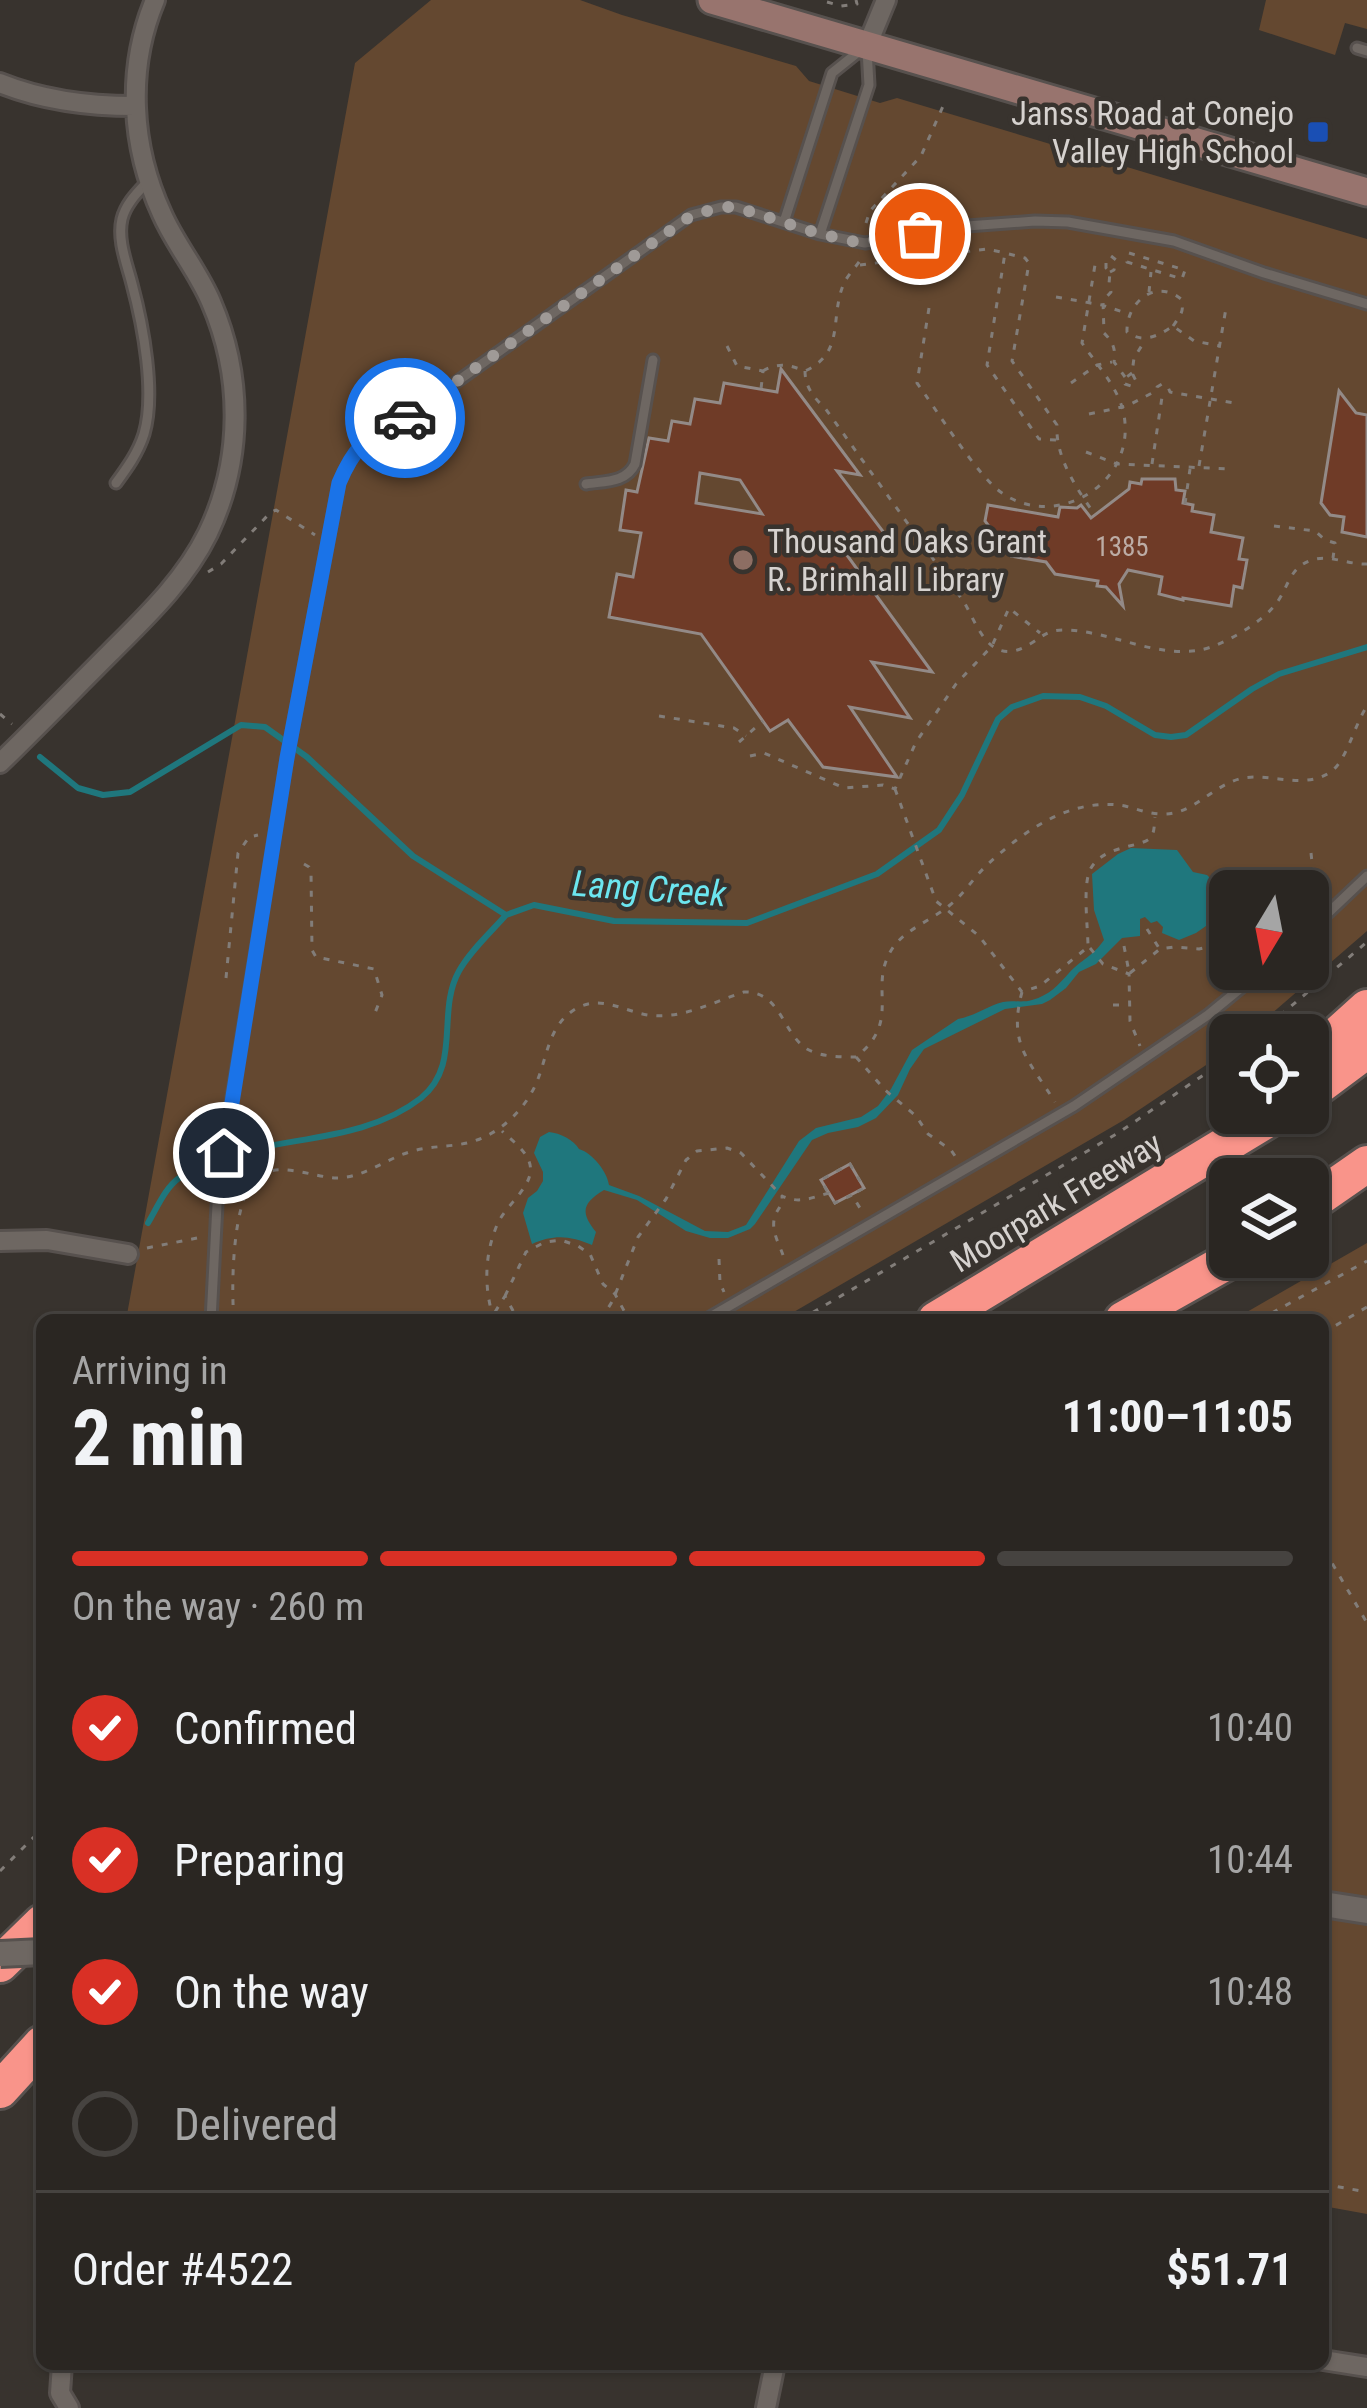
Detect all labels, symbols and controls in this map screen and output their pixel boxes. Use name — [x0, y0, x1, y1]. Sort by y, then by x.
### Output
place label: Janss Road at Conejo Valley High School — [1011, 94, 1294, 171]
marker: Janss Road at Conejo Valley High School — [1305, 119, 1331, 145]
pin — [869, 183, 971, 285]
icon: bag — [887, 201, 953, 267]
courier — [345, 358, 465, 478]
icon: car — [372, 385, 438, 451]
place label: Thousand Oaks Grant R. Brimhall Library — [767, 522, 1047, 599]
house number: 1385 — [1095, 531, 1149, 563]
marker: Thousand Oaks Grant R. Brimhall Library — [730, 547, 756, 573]
water label: Lang Creek — [571, 863, 729, 915]
north arrow — [1209, 870, 1329, 990]
map controls — [1209, 870, 1329, 1278]
button: locate — [1209, 1014, 1329, 1134]
pin — [173, 1102, 275, 1204]
icon: home — [191, 1120, 257, 1186]
street label: Moorpark Freeway — [943, 1123, 1169, 1280]
button: layers — [1209, 1158, 1329, 1278]
text: Arriving in — [72, 1348, 228, 1394]
text: 11:00–11:05 — [1062, 1390, 1293, 1443]
text: 2 min — [72, 1393, 245, 1484]
text: On the way · 260 m — [72, 1584, 364, 1630]
icon: check — [72, 1695, 138, 1761]
text: Confirmed — [174, 1702, 357, 1755]
text: 10:40 — [1207, 1705, 1293, 1751]
icon: check — [72, 1827, 138, 1893]
text: Preparing — [174, 1834, 345, 1887]
text: 10:44 — [1207, 1837, 1293, 1883]
icon: check — [72, 1959, 138, 2025]
text: On the way — [174, 1966, 369, 2019]
text: 10:48 — [1207, 1969, 1293, 2015]
text: Delivered — [174, 2098, 338, 2151]
text: Order #4522 — [72, 2243, 293, 2296]
text: $51.71 — [1166, 2243, 1293, 2296]

